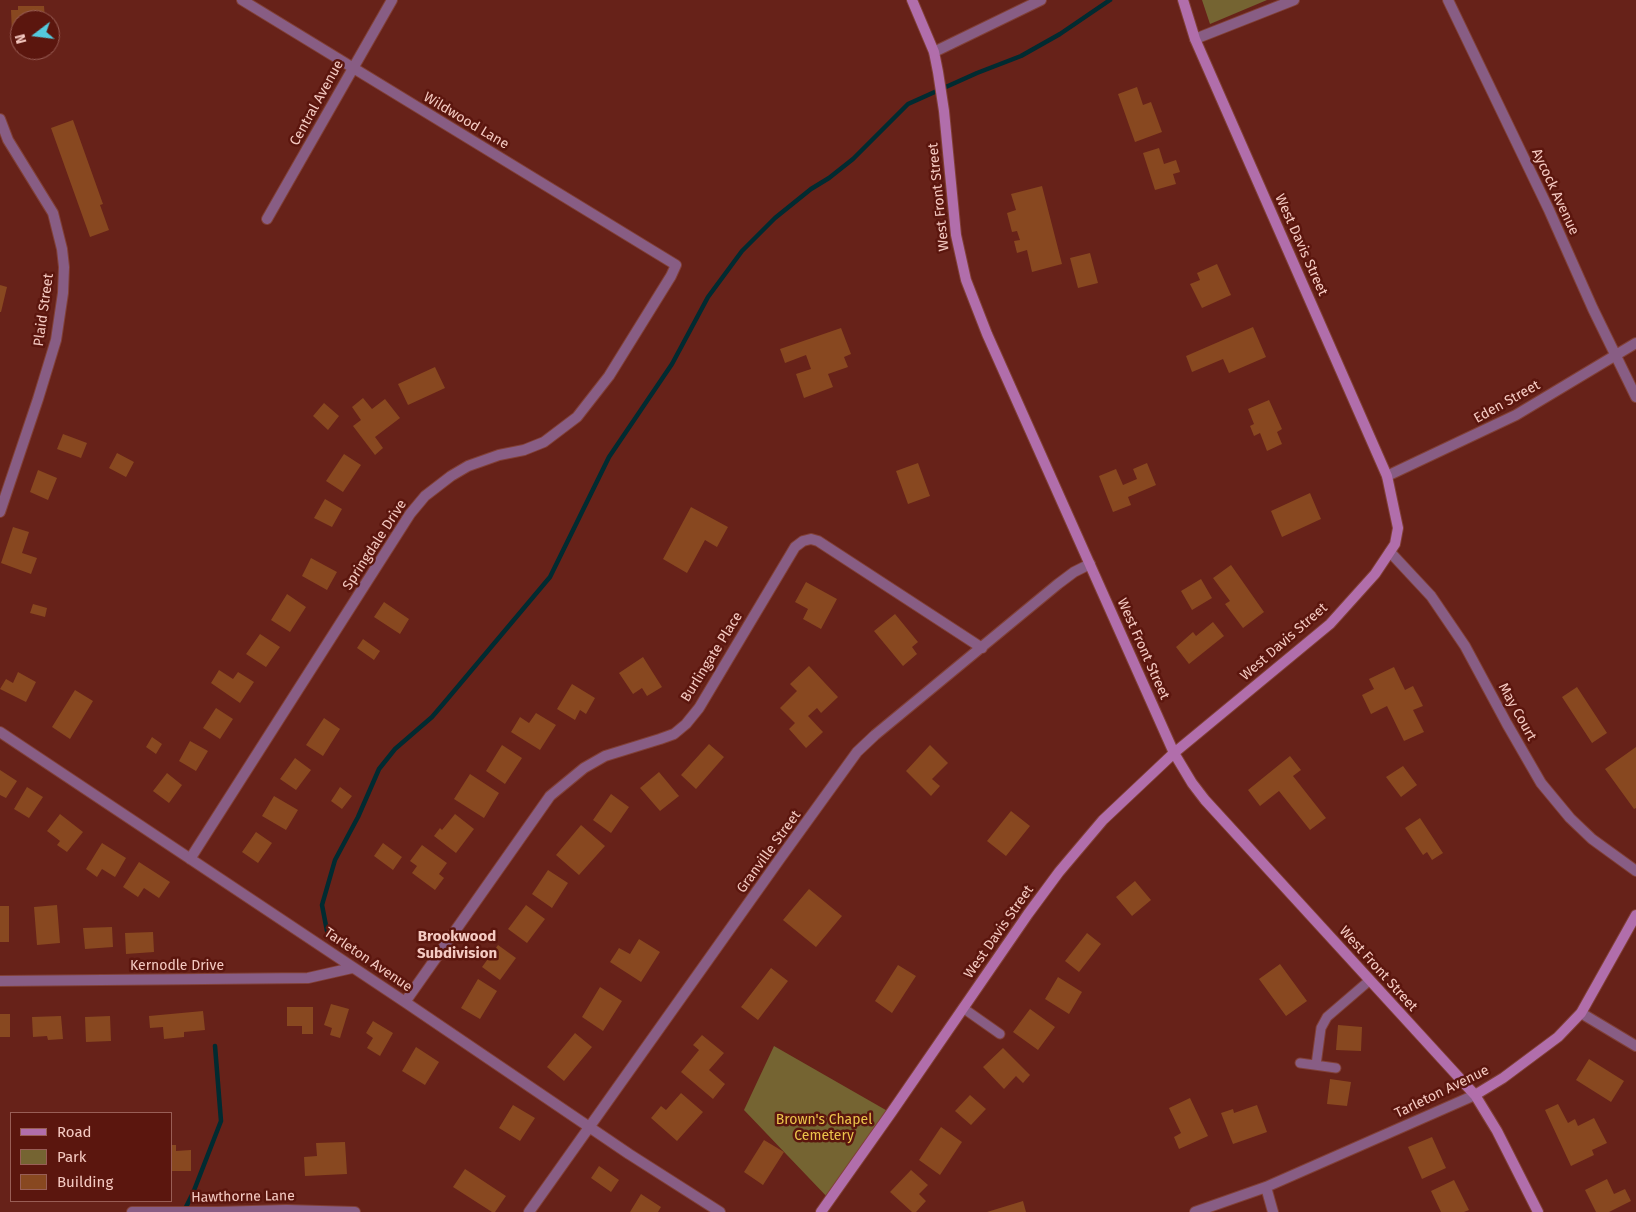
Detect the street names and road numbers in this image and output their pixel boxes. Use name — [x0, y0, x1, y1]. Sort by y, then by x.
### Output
street label: Central Avenue — [287, 57, 347, 149]
street label: Wildwood Lane — [420, 89, 512, 153]
street label: West Front Street — [925, 142, 953, 252]
street label: Aycock Avenue — [1528, 146, 1582, 238]
street label: West Davis Street — [1271, 191, 1331, 299]
street label: Plaid Street — [31, 272, 57, 348]
street label: Eden Street — [1471, 377, 1543, 427]
street label: Springdale Drive — [339, 497, 411, 593]
street label: West Front Street — [1113, 596, 1173, 702]
street label: West Davis Street — [1237, 600, 1331, 684]
street label: Burlingate Place — [678, 609, 746, 705]
street label: May Court — [1494, 680, 1540, 744]
street label: Granville Street — [733, 808, 805, 896]
street label: West Davis Street — [961, 882, 1037, 982]
street label: West Front Street — [1335, 923, 1421, 1015]
street label: Tarleton Avenue — [321, 924, 415, 996]
street label: Kernodle Drive — [130, 958, 224, 974]
street label: Tarleton Avenue — [1392, 1062, 1492, 1122]
street label: Hawthorne Lane — [191, 1188, 295, 1206]

